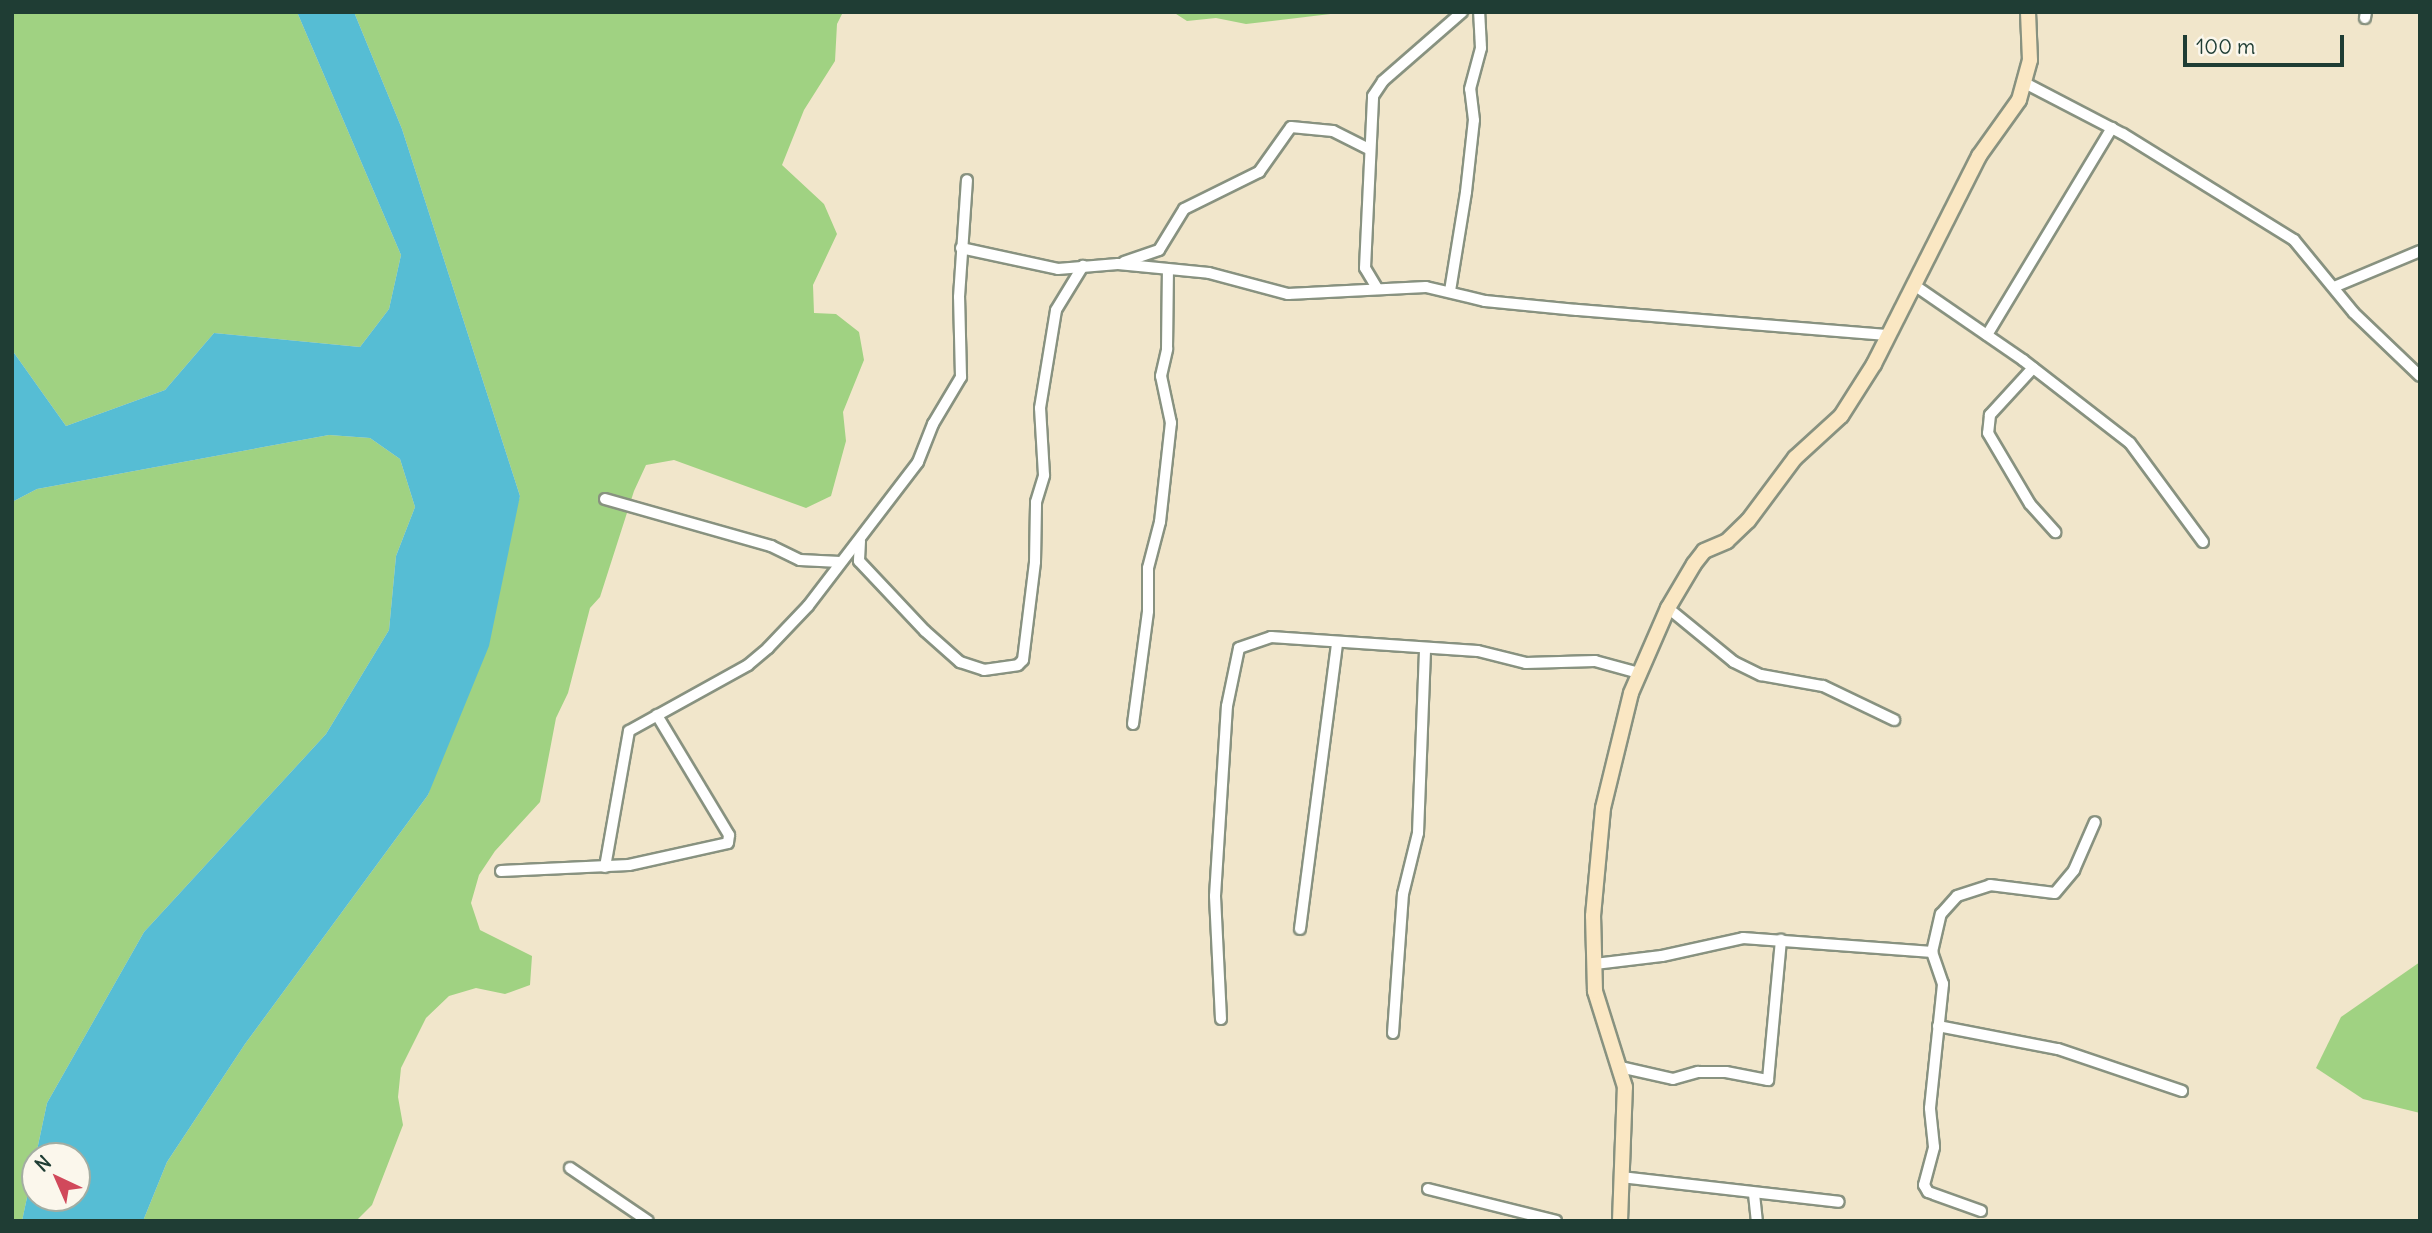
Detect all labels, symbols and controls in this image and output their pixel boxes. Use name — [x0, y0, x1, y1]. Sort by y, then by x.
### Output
scale bar — [2187, 21, 2348, 65]
text: 100 m — [2196, 33, 2255, 60]
north arrow — [21, 1142, 91, 1212]
text: N — [30, 1150, 56, 1177]

